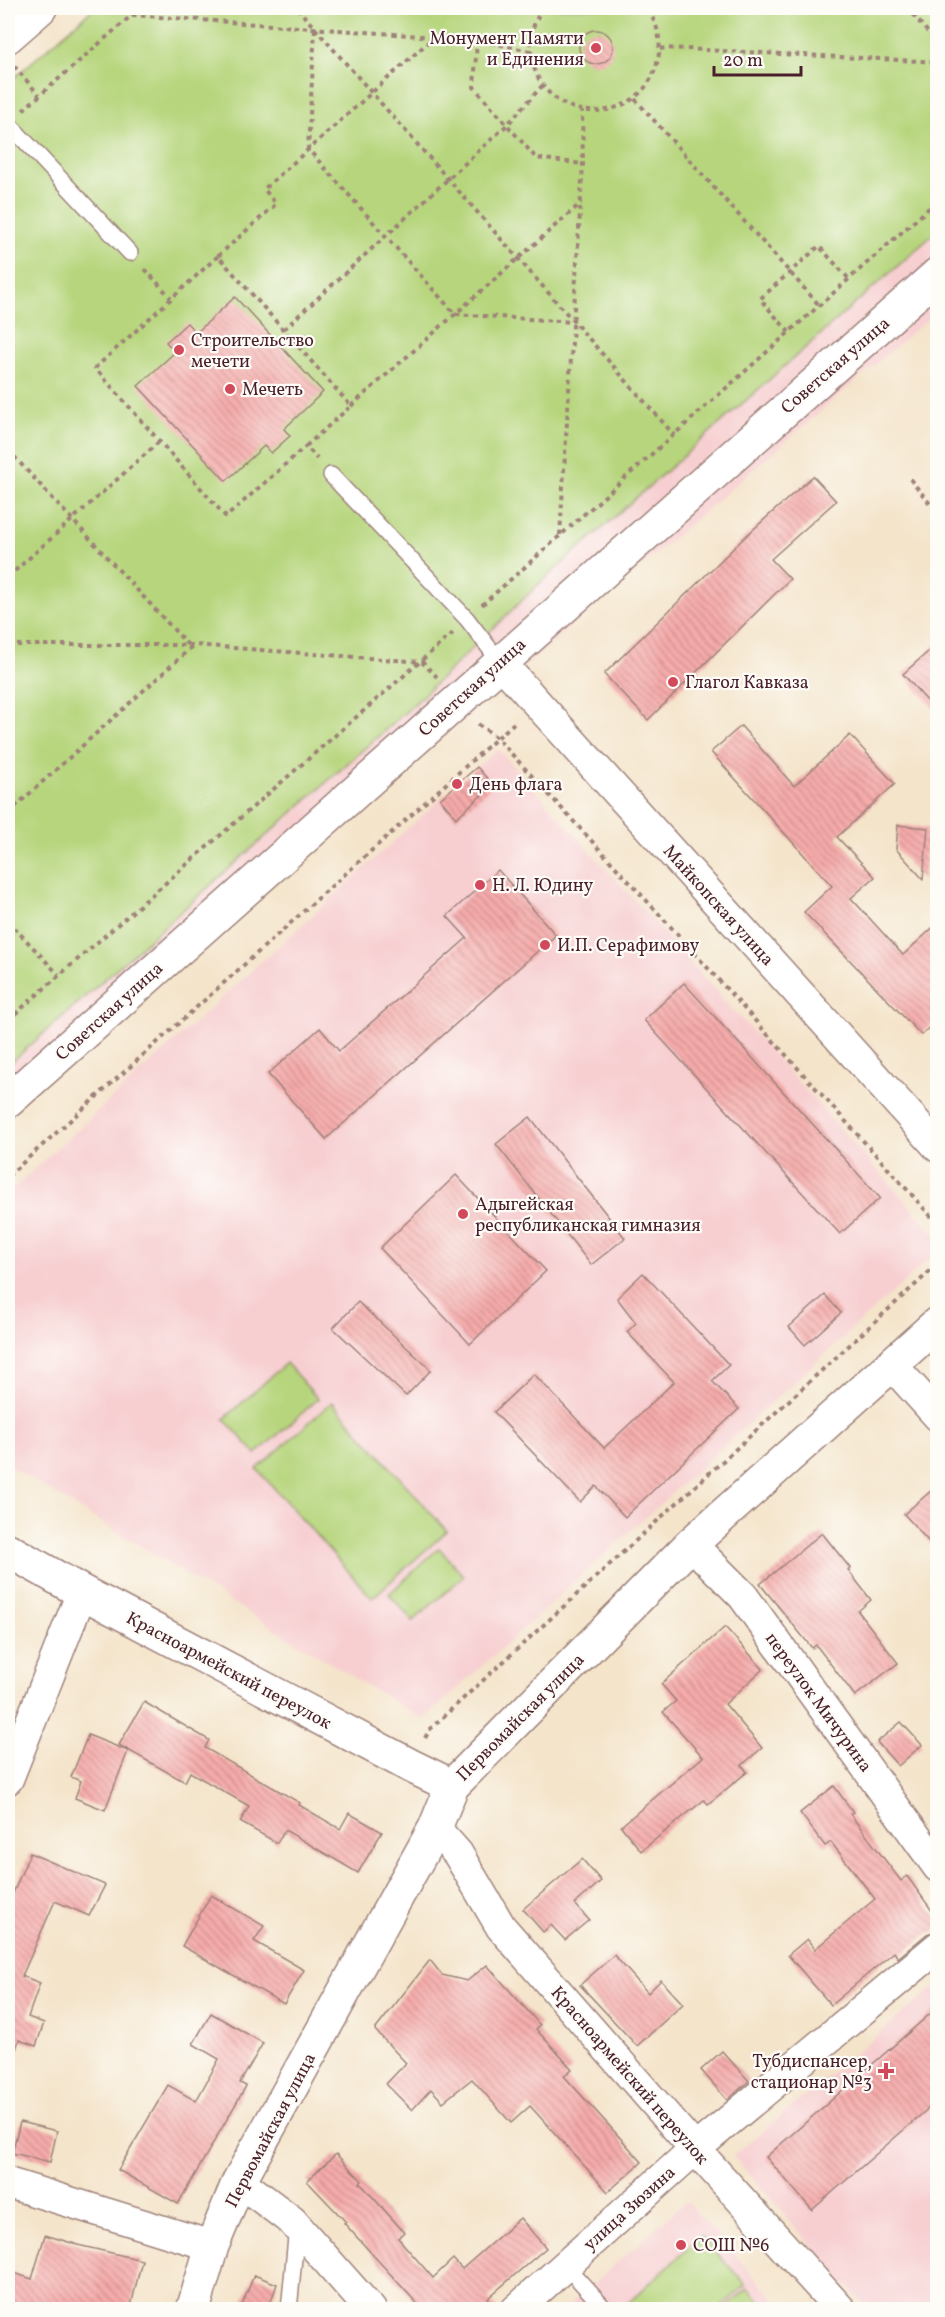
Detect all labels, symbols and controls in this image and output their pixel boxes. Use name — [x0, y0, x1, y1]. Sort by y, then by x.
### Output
place label: Монумент Памяти и Единения — [430, 27, 584, 73]
scale bar — [714, 39, 801, 77]
marker: Монумент Памяти и Единения — [589, 41, 603, 55]
text: 20 m — [723, 49, 763, 74]
street label: Советская улица — [776, 312, 896, 421]
place label: Строительство мечети — [191, 329, 314, 375]
marker: Строительство мечети — [172, 343, 186, 357]
place label: Мечеть — [242, 378, 303, 403]
marker: Мечеть — [223, 382, 237, 396]
street label: Советская улица — [414, 633, 532, 743]
place label: Глагол Кавказа — [685, 671, 809, 696]
marker: Глагол Кавказа — [666, 675, 680, 689]
place label: День флага — [469, 773, 562, 798]
marker: День флага — [450, 777, 464, 791]
street label: Майкопская улица — [657, 840, 779, 972]
place label: Н. Л. Юдину — [492, 874, 594, 899]
marker: Н. Л. Юдину — [473, 878, 487, 892]
place label: И.П. Серафимову — [557, 934, 699, 959]
marker: И.П. Серафимову — [538, 938, 552, 952]
street label: Советская улица — [51, 957, 169, 1067]
place label: Адыгейская республиканская гимназия — [475, 1193, 701, 1239]
marker: Адыгейская республиканская гимназия — [456, 1207, 470, 1221]
street label: Красноармейский переулок — [121, 1606, 336, 1736]
street label: переулок Мичурина — [758, 1628, 877, 1778]
street label: Первомайская улица — [451, 1648, 591, 1788]
street label: Красноармейский переулок — [544, 1981, 714, 2171]
street label: Первомайская улица — [220, 2049, 323, 2213]
place label: Тубдиспансер, стационар №3 — [751, 2050, 872, 2096]
marker: Тубдиспансер, стационар №3 — [877, 2062, 895, 2080]
street label: улица Зюзина — [578, 2161, 682, 2257]
place label: СОШ №6 — [693, 2234, 769, 2259]
marker: СОШ №6 — [674, 2238, 688, 2252]

